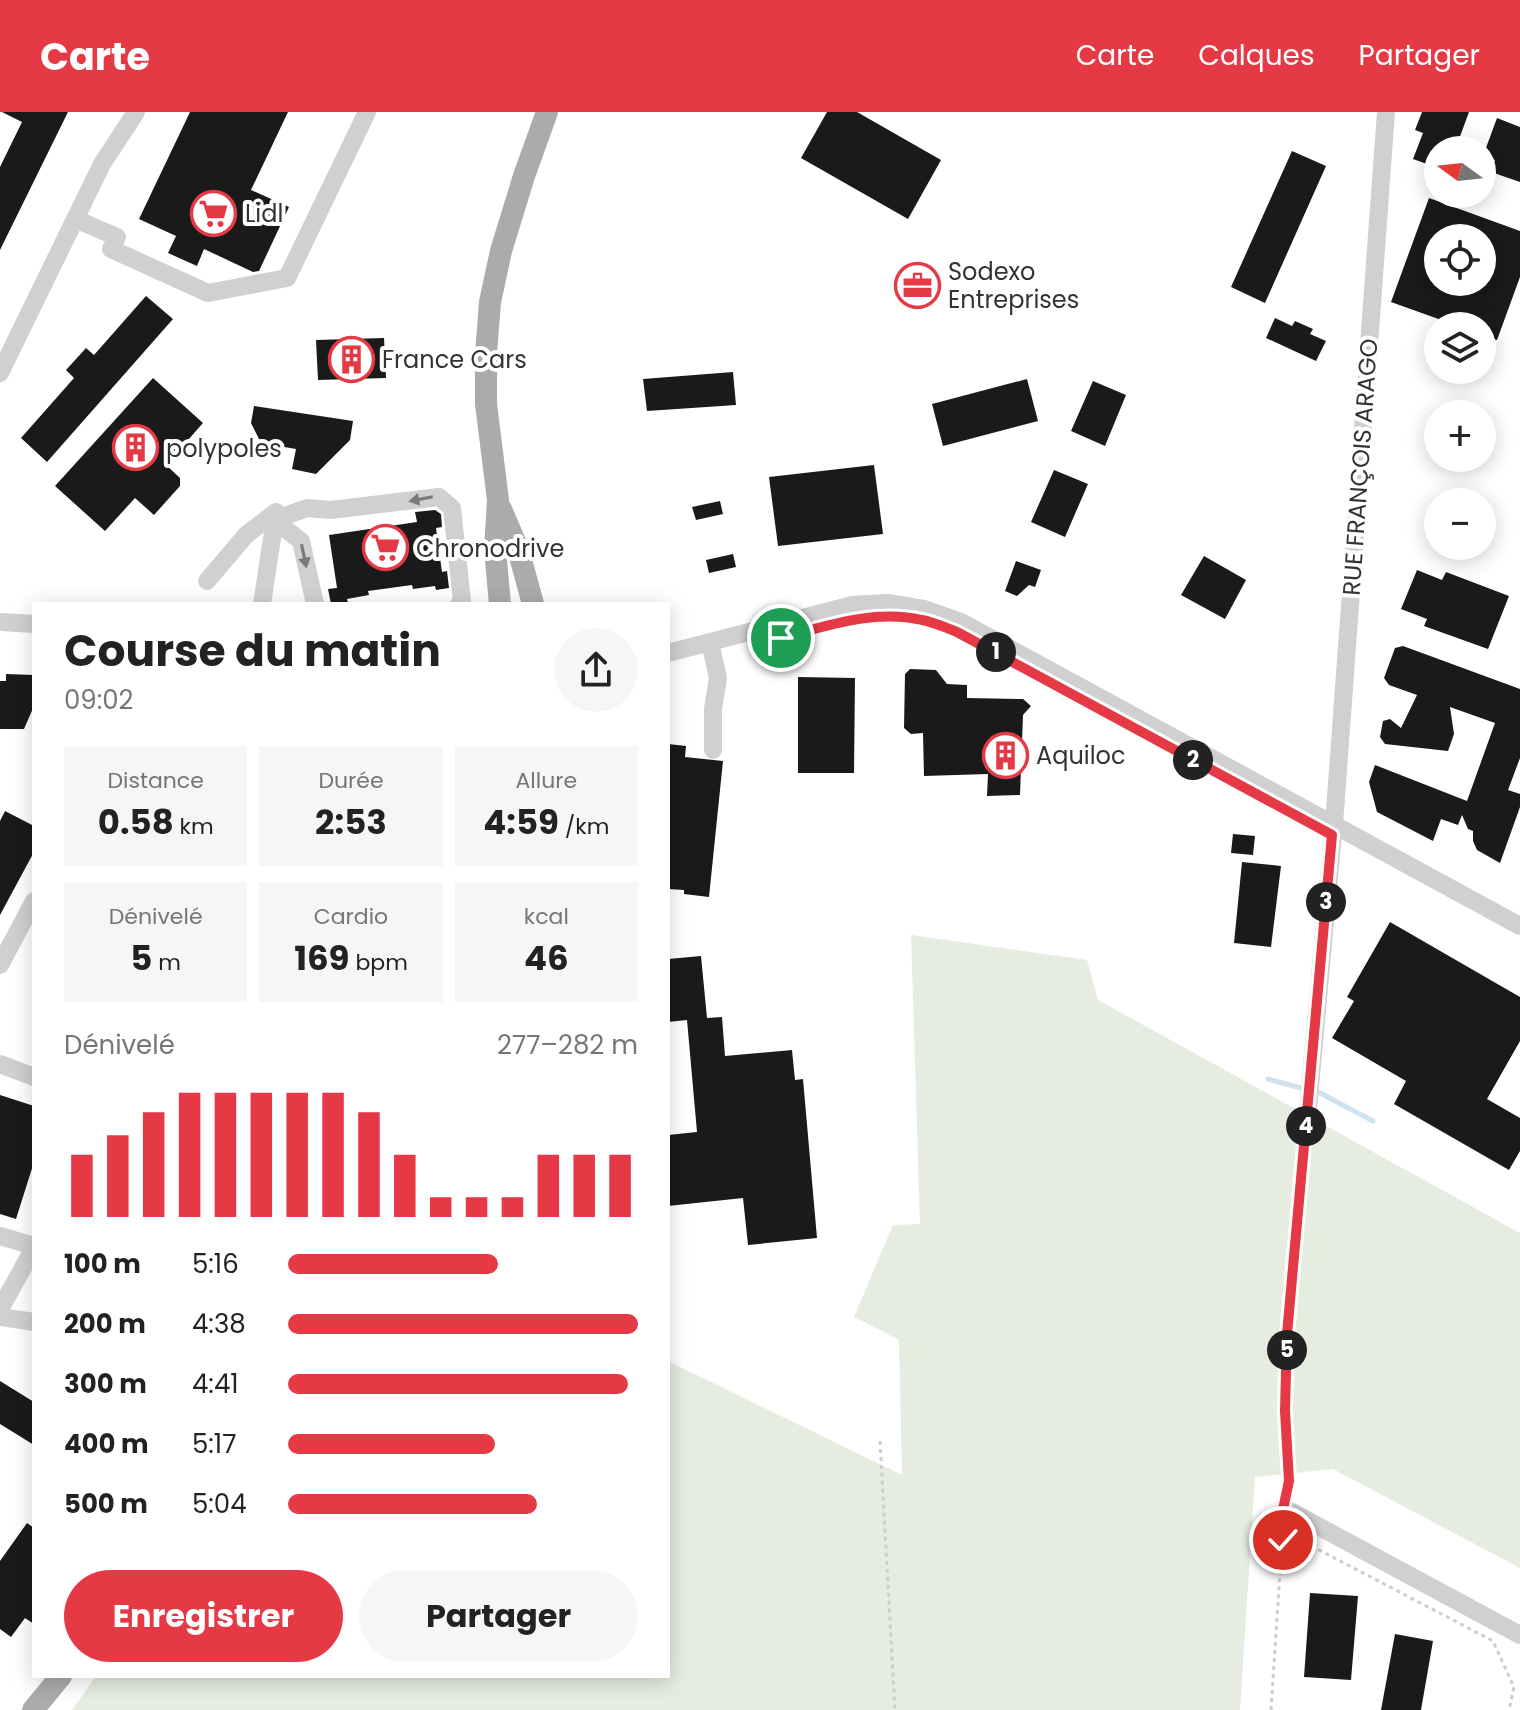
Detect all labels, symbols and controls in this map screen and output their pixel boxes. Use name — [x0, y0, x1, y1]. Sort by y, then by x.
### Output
text: Carte — [40, 30, 150, 83]
text: Carte — [1076, 36, 1154, 75]
text: Calques — [1198, 36, 1315, 75]
text: Partager — [1359, 36, 1480, 75]
north arrow — [1424, 136, 1496, 208]
map controls — [1424, 136, 1496, 560]
supermarket icon: Lidl — [190, 189, 238, 237]
place label: Lidl — [245, 197, 283, 230]
button: locate — [1424, 224, 1496, 296]
place label: Sodexo Entreprises — [948, 255, 1079, 316]
office icon: Sodexo Entreprises — [893, 261, 941, 309]
button: layers — [1424, 312, 1496, 384]
building icon: France Cars — [327, 335, 375, 383]
street label: RUE FRANÇOIS ARAGO — [1335, 337, 1385, 597]
place label: France Cars — [382, 343, 527, 376]
button: + — [1424, 400, 1496, 472]
building icon: polypoles — [111, 424, 159, 472]
place label: polypoles — [166, 432, 282, 465]
button: − — [1424, 488, 1496, 560]
one-way arrow — [408, 494, 433, 506]
supermarket icon: Chronodrive — [361, 524, 409, 572]
place label: Chronodrive — [416, 532, 564, 565]
one-way arrow — [298, 543, 311, 568]
pin — [747, 604, 815, 672]
icon: arrive — [759, 616, 803, 660]
text: Course du matin — [64, 620, 441, 681]
button: share — [554, 628, 638, 712]
pin: 1 — [976, 632, 1016, 672]
text: 1 — [992, 636, 1000, 667]
text: 09:02 — [64, 682, 134, 718]
building icon: Aquiloc — [981, 731, 1029, 779]
place label: Aquiloc — [1036, 739, 1126, 772]
pin: 2 — [1173, 740, 1213, 780]
text: 2 — [1187, 744, 1199, 775]
text: Distance — [107, 765, 204, 796]
text: Durée — [318, 765, 384, 796]
text: Allure — [516, 765, 577, 796]
text: 0.58 — [98, 798, 174, 846]
text: 2:53 — [315, 798, 387, 846]
text: 4:59 — [483, 798, 559, 846]
text: km — [174, 811, 214, 842]
text: /km — [559, 811, 609, 842]
pin: 3 — [1306, 882, 1346, 922]
text: 3 — [1319, 886, 1333, 917]
text: Dénivelé — [109, 901, 203, 932]
text: Cardio — [314, 901, 388, 932]
text: kcal — [524, 901, 569, 932]
text: 5 — [130, 934, 152, 982]
text: 169 — [294, 934, 350, 982]
text: 46 — [524, 934, 569, 982]
text: m — [152, 947, 181, 978]
text: bpm — [350, 947, 408, 978]
text: Dénivelé — [64, 1027, 175, 1063]
text: 277–282 m — [497, 1027, 638, 1063]
pin: 4 — [1286, 1106, 1326, 1146]
text: 4 — [1299, 1110, 1313, 1141]
text: 100 m — [64, 1246, 141, 1282]
text: 5:16 — [192, 1246, 239, 1282]
text: 200 m — [64, 1306, 146, 1342]
text: 4:38 — [192, 1306, 246, 1342]
pin: 5 — [1267, 1330, 1307, 1370]
text: 5 — [1280, 1334, 1294, 1365]
text: 300 m — [64, 1366, 147, 1402]
text: 4:41 — [192, 1366, 239, 1402]
text: 400 m — [64, 1426, 149, 1462]
text: 5:17 — [192, 1426, 236, 1462]
text: 500 m — [64, 1486, 148, 1522]
text: 5:04 — [192, 1486, 247, 1522]
pin — [1249, 1506, 1317, 1574]
icon: check — [1261, 1518, 1305, 1562]
button: Enregistrer — [64, 1570, 343, 1662]
button: Partager — [359, 1570, 638, 1662]

